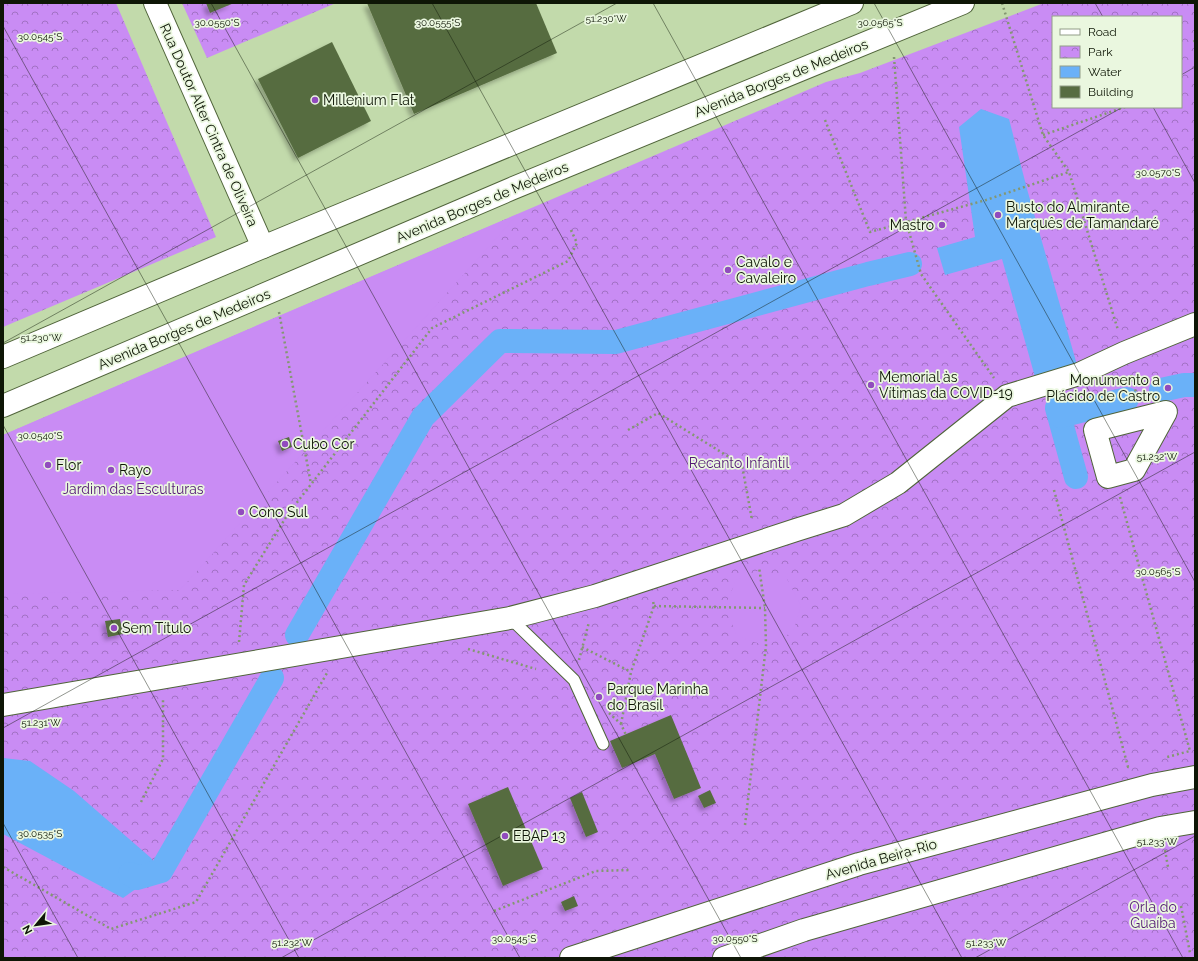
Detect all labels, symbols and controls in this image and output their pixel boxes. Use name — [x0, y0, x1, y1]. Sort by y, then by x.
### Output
text: 51.230°W — [585, 13, 627, 24]
legend — [1052, 16, 1182, 108]
text: 30.0550°S — [194, 17, 240, 28]
text: 30.0555°S — [416, 17, 460, 28]
text: 30.0565°S — [857, 17, 903, 28]
street label: Rua Doutor Alter Cintra de Oliveira — [157, 21, 261, 229]
text: Road — [1088, 25, 1117, 39]
text: 30.0545°S — [18, 31, 62, 42]
street label: Avenida Borges de Medeiros — [692, 36, 870, 120]
text: Park — [1088, 45, 1113, 59]
text: Water — [1088, 65, 1122, 79]
text: Building — [1088, 85, 1134, 99]
place label: Millenium Flat — [323, 92, 415, 108]
marker: Millenium Flat — [310, 95, 320, 105]
street label: Avenida Borges de Medeiros — [393, 158, 571, 246]
text: 30.0570°S — [1136, 167, 1180, 178]
place label: Busto do Almirante Marquês de Tamandaré — [1006, 199, 1159, 231]
marker: Busto do Almirante Marquês de Tamandaré — [993, 210, 1003, 220]
place label: Mastro — [890, 217, 934, 233]
marker: Mastro — [937, 220, 947, 230]
place label: Cavalo e Cavaleiro — [736, 254, 796, 286]
marker: Cavalo e Cavaleiro — [723, 265, 733, 275]
street label: Avenida Borges de Medeiros — [95, 285, 273, 373]
text: 51.230°W — [20, 332, 62, 343]
place label: Memorial às Vítimas da COVID-19 — [879, 369, 1013, 401]
place label: Monumento a Plácido de Castro — [1046, 372, 1160, 404]
marker: Memorial às Vítimas da COVID-19 — [866, 380, 876, 390]
marker: Monumento a Plácido de Castro — [1163, 383, 1173, 393]
text: 30.0540°S — [17, 430, 63, 441]
place label: Cubo Cor — [293, 436, 354, 452]
marker: Cubo Cor — [280, 439, 290, 449]
text: 51.232°W — [1137, 451, 1178, 462]
park label: Recanto Infantil — [689, 455, 789, 471]
place label: Flor — [56, 457, 81, 473]
marker: Flor — [43, 460, 53, 470]
place label: Rayo — [119, 462, 151, 478]
marker: Rayo — [106, 465, 116, 475]
park label: Jardim das Esculturas — [62, 481, 204, 497]
place label: Cono Sul — [249, 504, 308, 520]
marker: Cono Sul — [236, 507, 246, 517]
text: 30.0565°S — [1135, 566, 1181, 577]
place label: Sem Título — [122, 620, 191, 636]
marker: Sem Título — [109, 623, 119, 633]
place label: Parque Marinha do Brasil — [607, 681, 708, 713]
marker: Parque Marinha do Brasil — [594, 692, 604, 702]
text: 51.231°W — [21, 717, 61, 728]
text: 30.0535°S — [18, 828, 62, 839]
place label: EBAP 13 — [513, 828, 565, 844]
marker: EBAP 13 — [500, 831, 510, 841]
street label: Avenida Beira-Rio — [824, 835, 938, 883]
text: 51.233°W — [1137, 836, 1178, 847]
park label: Orla do Guaíba — [1129, 899, 1177, 931]
north arrow — [16, 905, 56, 945]
text: N — [20, 923, 35, 936]
text: 30.0545°S — [492, 933, 536, 944]
text: 30.0550°S — [712, 933, 758, 944]
text: 51.232°W — [272, 937, 313, 948]
text: 51.233°W — [966, 937, 1007, 948]

